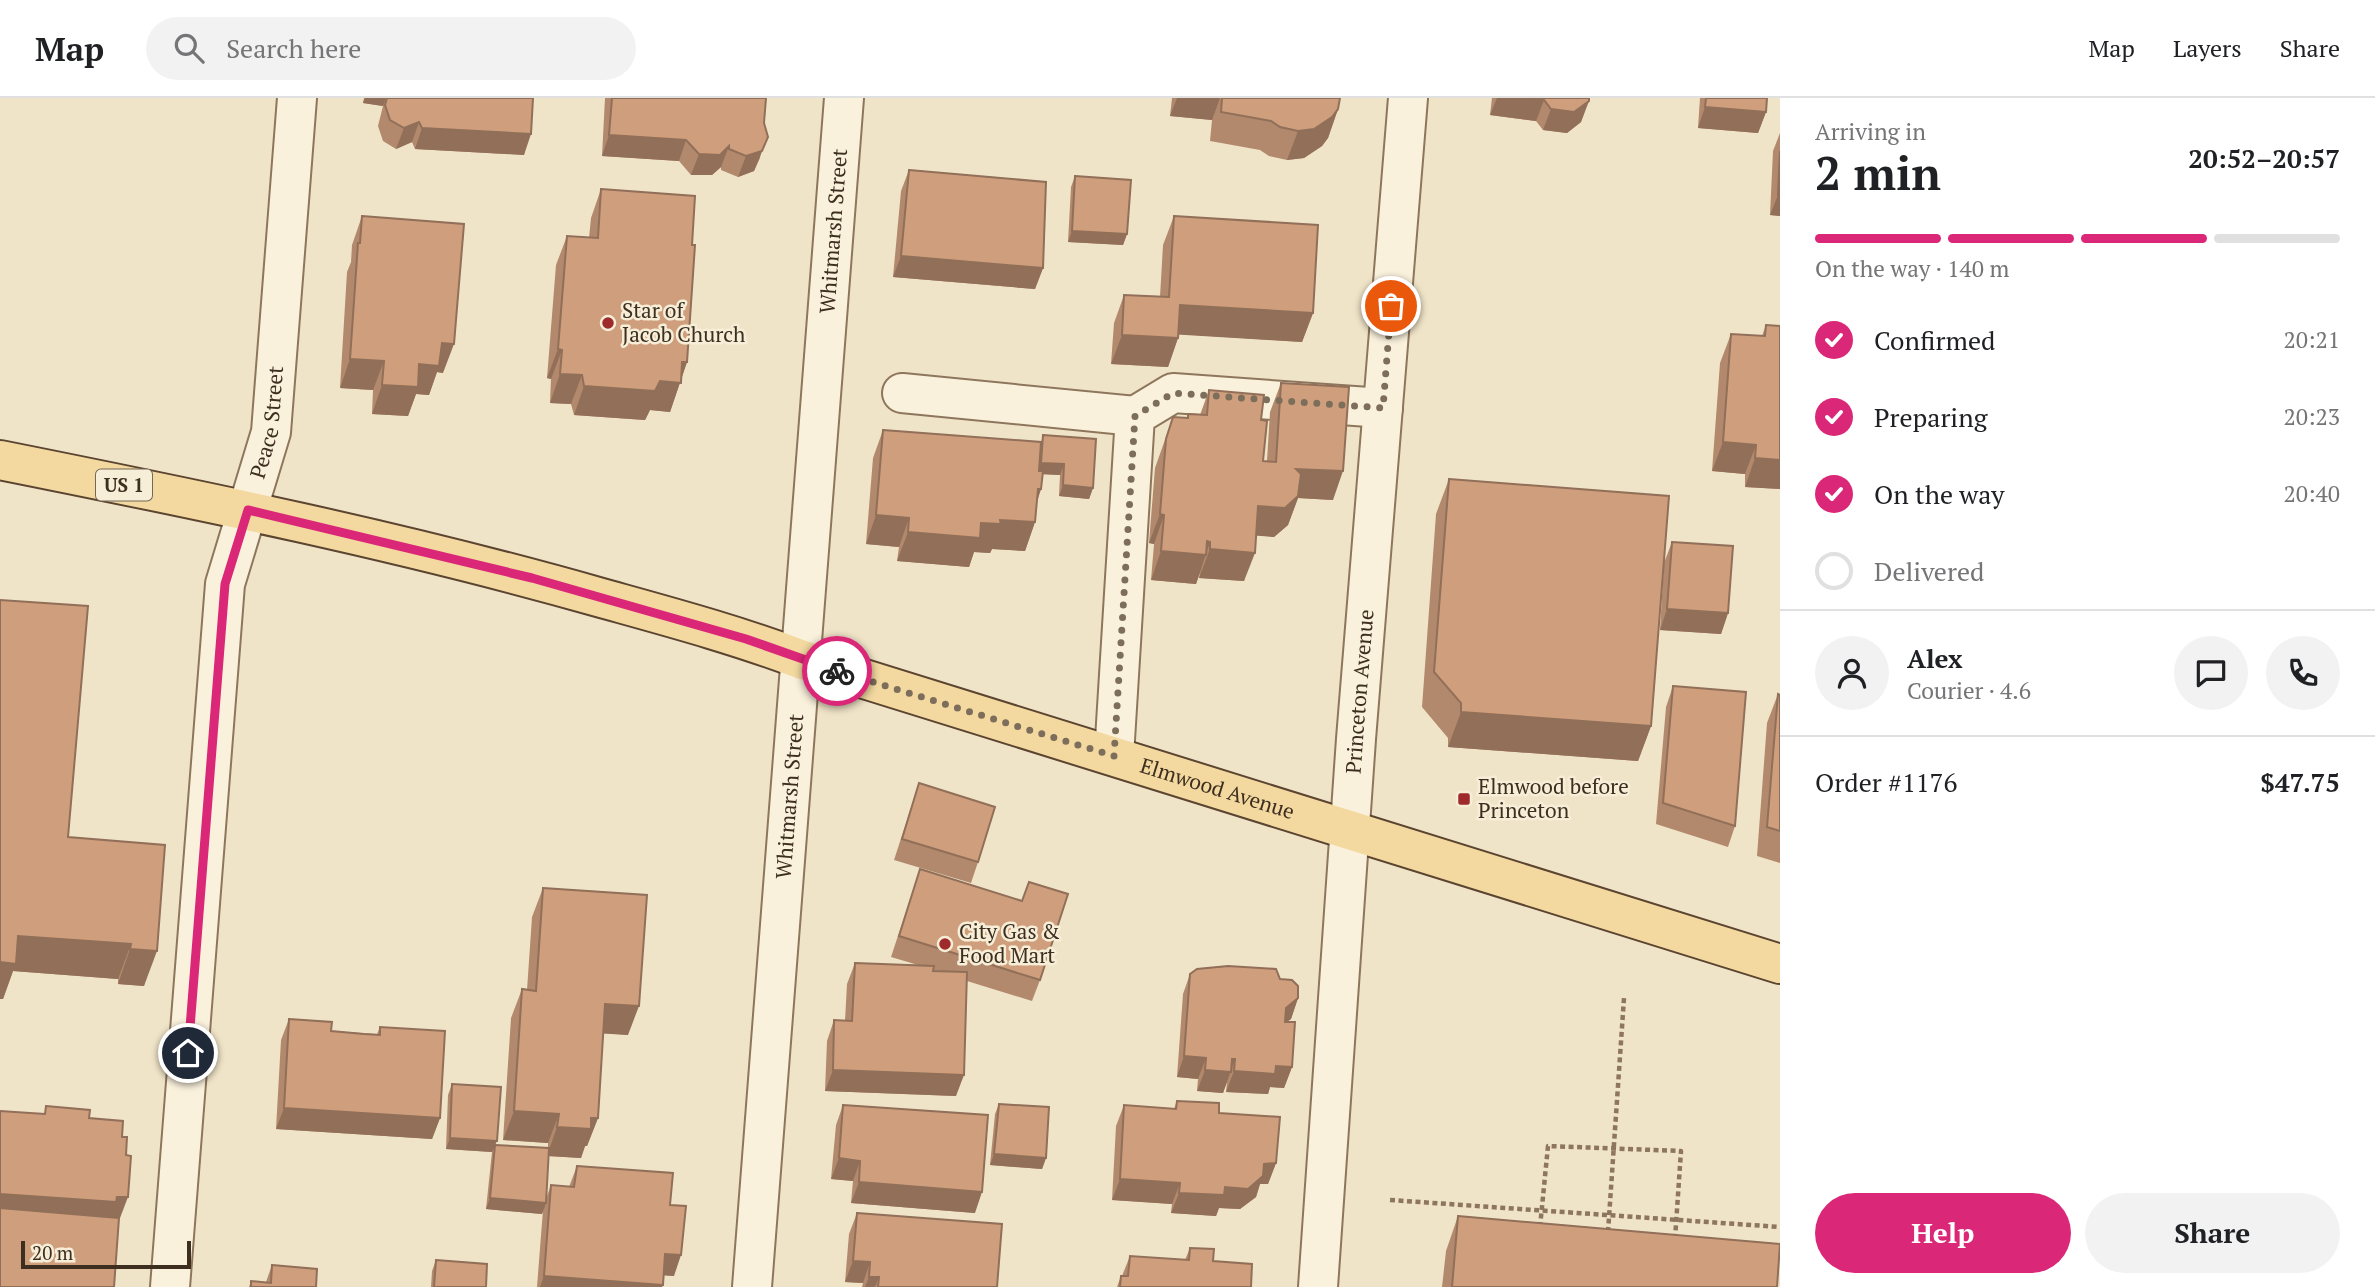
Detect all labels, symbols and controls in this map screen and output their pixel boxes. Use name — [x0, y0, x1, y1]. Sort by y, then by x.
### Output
search box — [146, 17, 636, 80]
text: Map — [35, 27, 104, 70]
icon: search — [170, 29, 208, 67]
text: Search here — [226, 31, 361, 65]
text: Map — [2088, 32, 2135, 64]
text: Layers — [2173, 32, 2242, 64]
text: Share — [2280, 32, 2340, 64]
text: Arriving in — [1815, 116, 1926, 147]
text: 20:52–20:57 — [2188, 141, 2340, 175]
text: 2 min — [1815, 142, 1941, 203]
street label: Whitmarsh Street — [812, 147, 853, 315]
text: On the way · 140 m — [1815, 253, 2009, 284]
pin — [1361, 276, 1421, 336]
icon: bag — [1372, 287, 1410, 325]
place label: Star of Jacob Church — [622, 296, 745, 348]
marker: Star of Jacob Church — [600, 315, 616, 331]
icon: check — [1815, 321, 1853, 359]
text: Confirmed — [1874, 323, 1995, 357]
text: 20:21 — [2283, 324, 2340, 355]
street label: Peace Street — [243, 365, 289, 482]
icon: check — [1815, 398, 1853, 436]
text: Preparing — [1874, 400, 1987, 434]
text: 20:23 — [2283, 401, 2340, 432]
road number: US 1 — [96, 470, 152, 500]
icon: check — [1815, 475, 1853, 513]
text: On the way — [1874, 477, 2005, 511]
text: 20:40 — [2283, 478, 2340, 509]
text: Delivered — [1874, 554, 1984, 588]
street label: Princeton Avenue — [1339, 608, 1379, 775]
courier — [802, 636, 872, 706]
button: person — [1815, 636, 1889, 710]
button: chat — [2174, 636, 2248, 710]
button: phone — [2266, 636, 2340, 710]
text: Alex — [1907, 641, 1963, 675]
icon: bike — [818, 652, 856, 690]
text: Courier · 4.6 — [1907, 675, 2031, 706]
street label: Whitmarsh Street — [769, 713, 809, 880]
street label: Elmwood Avenue — [1137, 751, 1298, 825]
text: Order #1176 — [1815, 765, 1957, 799]
text: $47.75 — [2260, 765, 2340, 799]
place label: Elmwood before Princeton — [1478, 772, 1629, 824]
marker: Elmwood before Princeton — [1456, 791, 1472, 807]
place label: City Gas & Food Mart — [959, 917, 1060, 969]
marker: City Gas & Food Mart — [937, 936, 953, 952]
pin — [158, 1023, 218, 1083]
icon: home — [169, 1034, 207, 1072]
button: Help — [1815, 1193, 2071, 1273]
button: Share — [2085, 1193, 2340, 1273]
scale bar — [21, 1238, 191, 1270]
text: 20 m — [32, 1240, 73, 1265]

